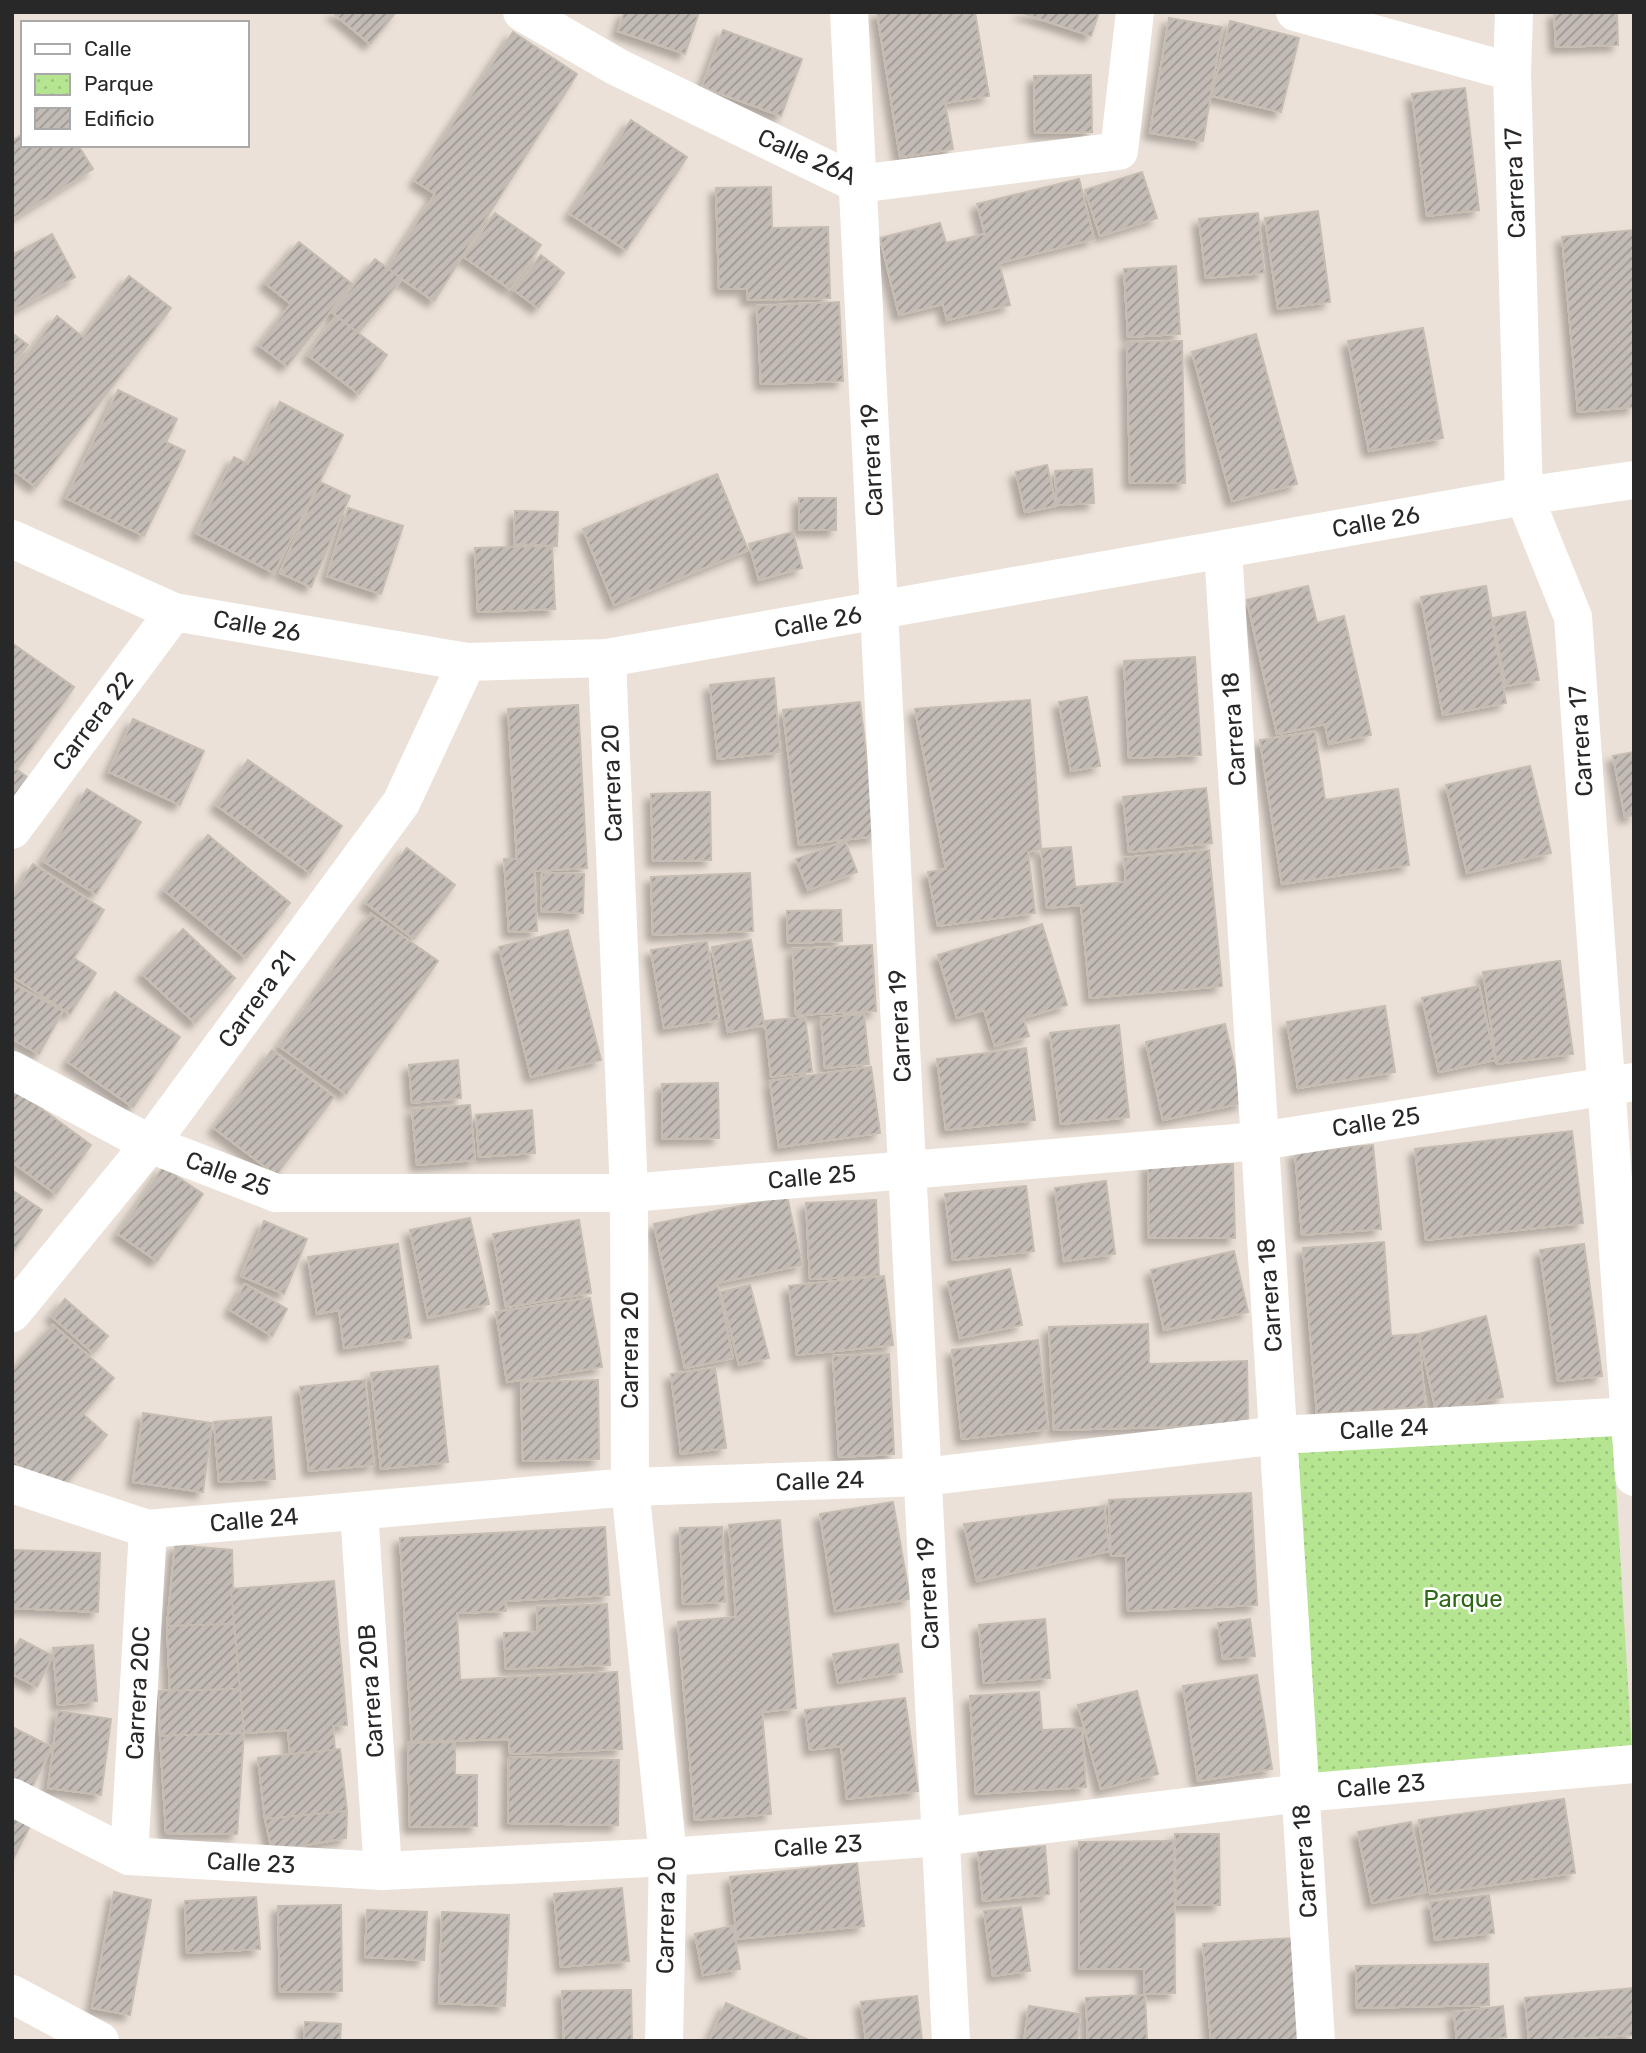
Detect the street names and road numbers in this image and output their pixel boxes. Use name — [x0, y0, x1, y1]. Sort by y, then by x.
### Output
street label: Calle 26A — [753, 123, 861, 191]
street label: Carrera 17 — [1499, 127, 1531, 239]
street label: Carrera 19 — [855, 403, 889, 517]
street label: Calle 26 — [1330, 501, 1422, 543]
street label: Calle 26 — [772, 601, 864, 643]
street label: Calle 26 — [211, 605, 303, 647]
street label: Carrera 22 — [47, 666, 139, 776]
street label: Carrera 18 — [1216, 671, 1252, 787]
street label: Carrera 17 — [1563, 684, 1599, 798]
street label: Carrera 20 — [596, 724, 628, 842]
street label: Carrera 21 — [212, 945, 302, 1053]
street label: Carrera 19 — [883, 969, 917, 1083]
street label: Calle 25 — [1330, 1101, 1422, 1143]
street label: Calle 25 — [182, 1146, 274, 1202]
street label: Calle 25 — [767, 1159, 857, 1195]
street label: Carrera 18 — [1252, 1237, 1288, 1353]
street label: Carrera 20 — [616, 1291, 644, 1409]
street label: Calle 24 — [1339, 1413, 1429, 1445]
street label: Calle 24 — [775, 1465, 865, 1497]
street label: Calle 24 — [208, 1502, 300, 1538]
street label: Carrera 19 — [911, 1536, 945, 1650]
street label: Carrera 20B — [352, 1623, 390, 1759]
street label: Carrera 20C — [121, 1625, 155, 1761]
street label: Calle 23 — [1336, 1768, 1426, 1804]
street label: Carrera 18 — [1287, 1803, 1323, 1919]
street label: Calle 23 — [773, 1829, 863, 1863]
street label: Calle 23 — [206, 1847, 296, 1879]
street label: Carrera 20 — [651, 1856, 681, 1974]

